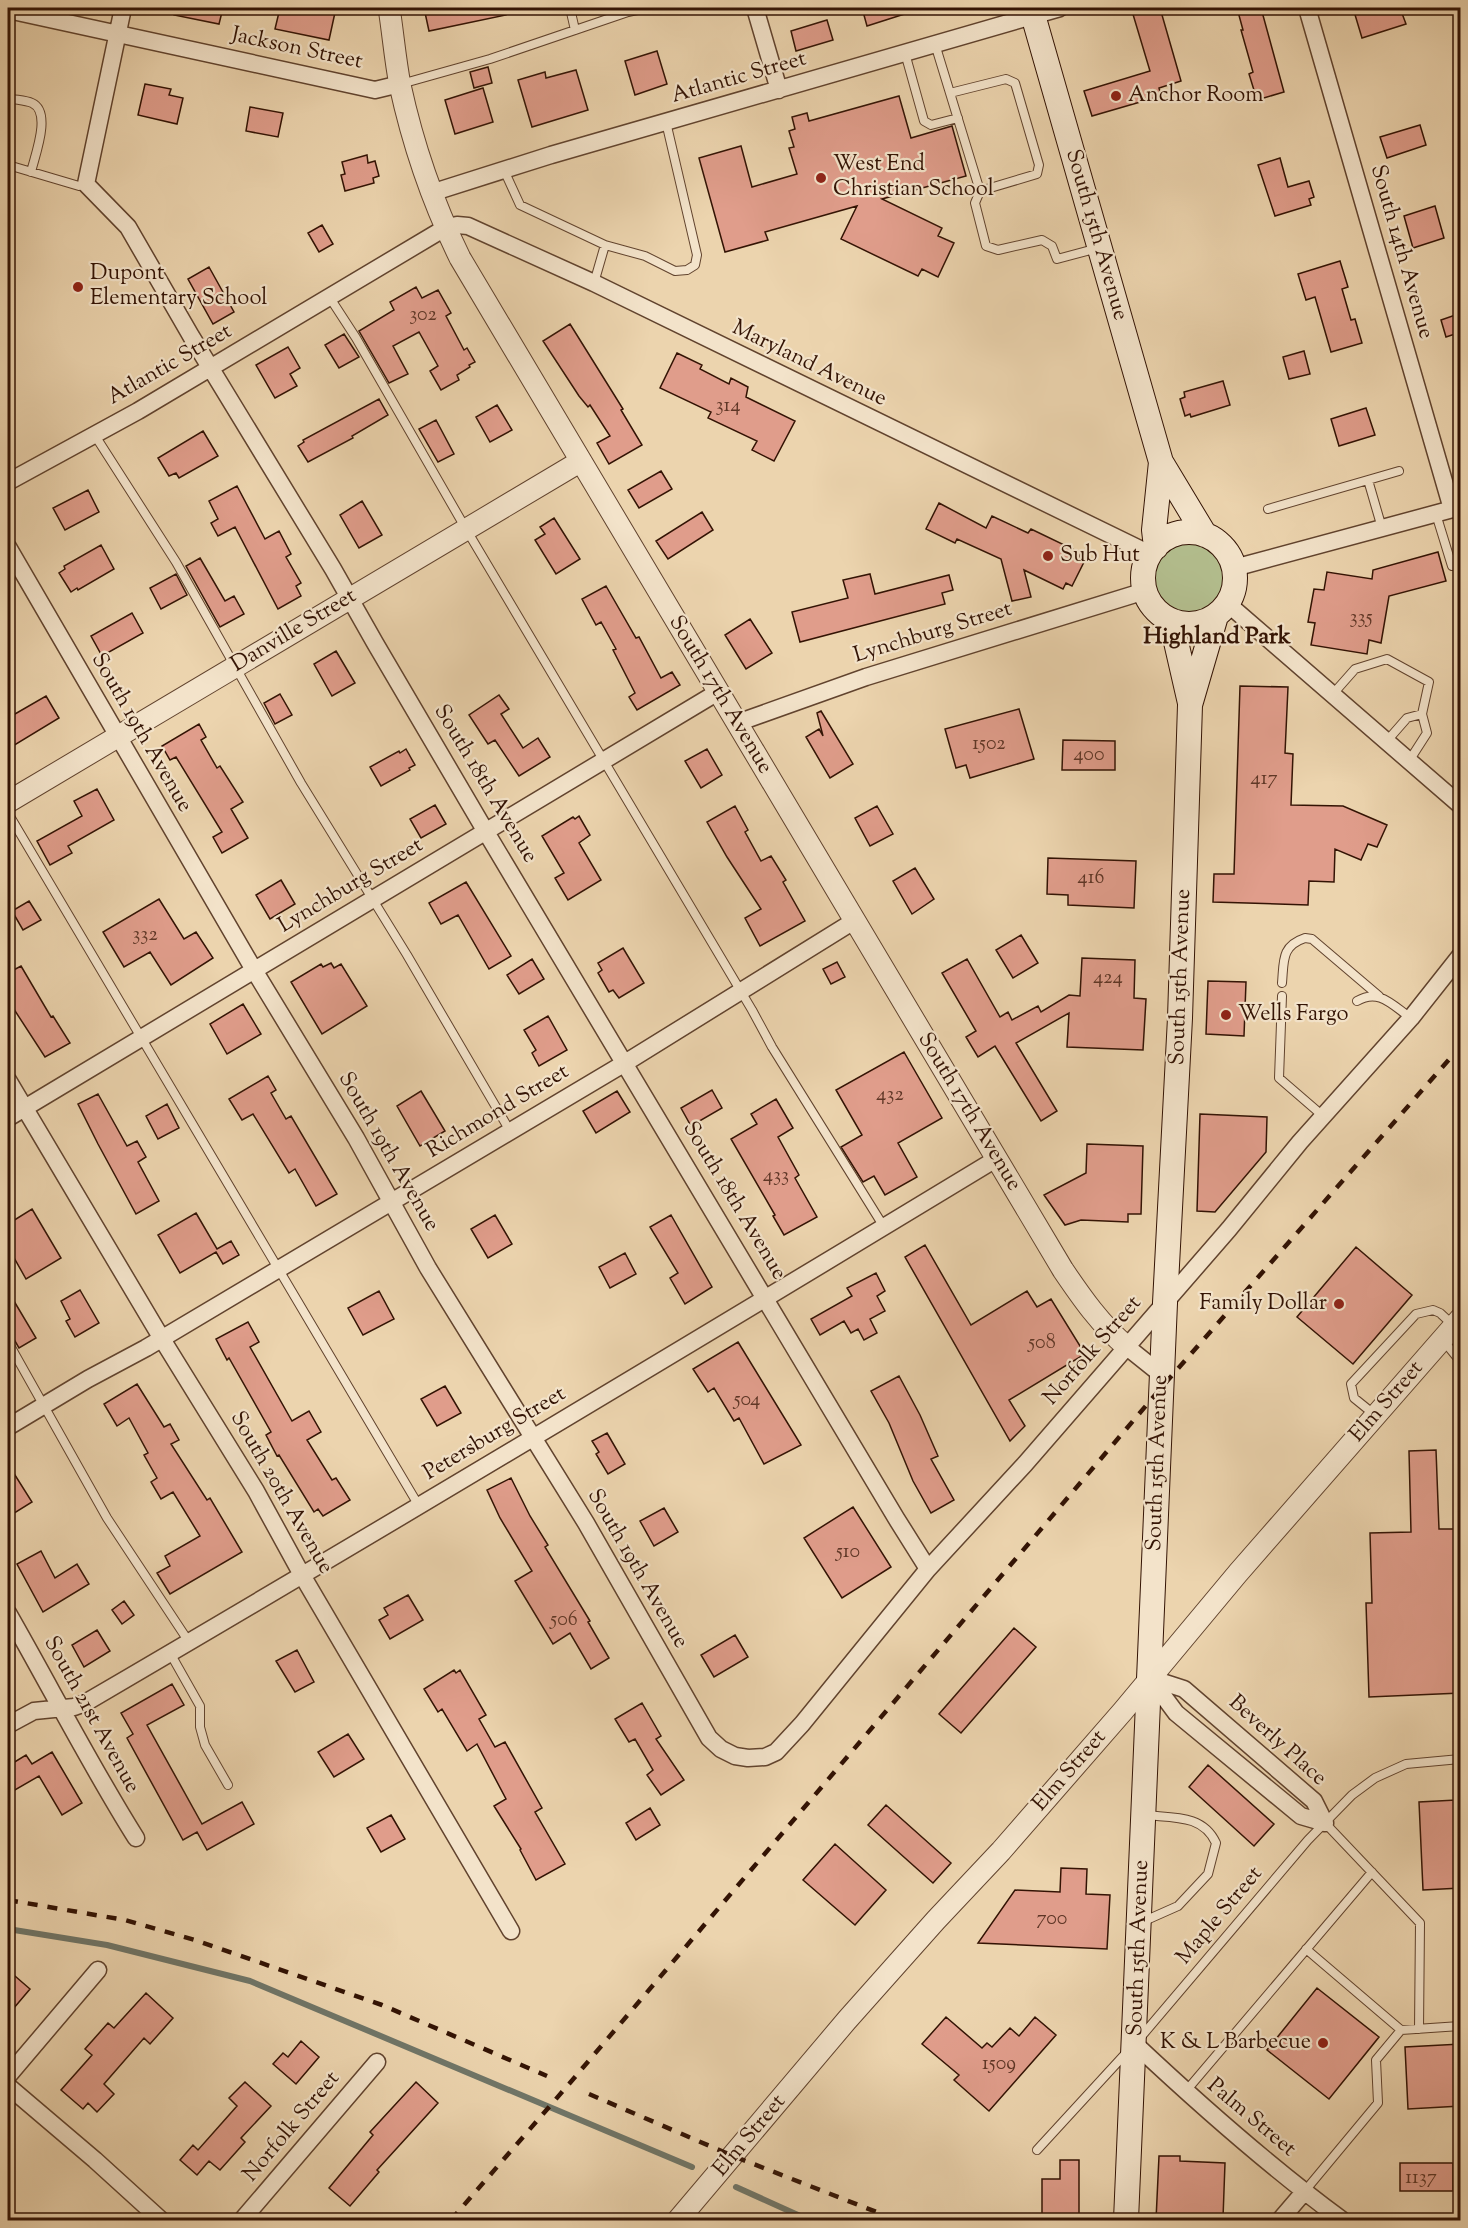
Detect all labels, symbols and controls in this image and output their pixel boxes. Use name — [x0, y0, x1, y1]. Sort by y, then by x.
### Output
street label: Jackson Street — [228, 19, 366, 79]
street label: Atlantic Street — [668, 43, 811, 113]
place label: Anchor Room — [1128, 80, 1264, 112]
marker: Anchor Room — [1109, 89, 1123, 103]
street label: South 15th Avenue — [1056, 146, 1136, 324]
place label: West End Christian School — [833, 149, 994, 206]
street label: South 14th Avenue — [1361, 161, 1441, 343]
marker: West End Christian School — [814, 171, 828, 185]
place label: Dupont Elementary School — [90, 258, 267, 315]
marker: Dupont Elementary School — [71, 280, 85, 294]
house number: 302 — [409, 301, 437, 330]
street label: Maryland Avenue — [726, 313, 892, 415]
street label: Atlantic Street — [102, 316, 239, 414]
house number: 314 — [716, 392, 740, 421]
place label: Sub Hut — [1060, 540, 1140, 572]
marker: Sub Hut — [1041, 549, 1055, 563]
street label: Danville Street — [225, 581, 363, 681]
street label: Lynchburg Street — [850, 594, 1017, 672]
house number: 335 — [1350, 604, 1373, 633]
street label: South 17th Avenue — [660, 610, 780, 780]
district label: Highland Park — [1143, 620, 1292, 654]
street label: South 19th Avenue — [82, 647, 200, 819]
street label: South 18th Avenue — [425, 699, 545, 869]
house number: 1502 — [972, 730, 1006, 759]
house number: 400 — [1073, 741, 1105, 770]
house number: 417 — [1251, 765, 1277, 794]
street label: Lynchburg Street — [272, 830, 430, 942]
house number: 416 — [1078, 864, 1104, 893]
street label: South 15th Avenue — [1162, 888, 1200, 1066]
house number: 332 — [132, 921, 158, 950]
house number: 424 — [1093, 964, 1123, 993]
place label: Wells Fargo — [1238, 999, 1349, 1031]
marker: Wells Fargo — [1219, 1008, 1233, 1022]
street label: South 17th Avenue — [909, 1027, 1029, 1197]
street label: Richmond Street — [421, 1056, 576, 1167]
street label: South 19th Avenue — [329, 1066, 447, 1238]
house number: 432 — [876, 1081, 904, 1110]
street label: South 18th Avenue — [674, 1116, 794, 1286]
house number: 433 — [763, 1162, 789, 1191]
place label: Family Dollar — [1199, 1288, 1327, 1320]
street label: Norfolk Street — [1036, 1289, 1150, 1413]
marker: Family Dollar — [1332, 1297, 1346, 1311]
house number: 508 — [1027, 1329, 1056, 1358]
street label: Elm Street — [1342, 1354, 1432, 1450]
street label: South 15th Avenue — [1139, 1374, 1177, 1552]
street label: Petersburg Street — [418, 1379, 573, 1489]
house number: 504 — [733, 1386, 760, 1415]
street label: South 20th Avenue — [221, 1406, 341, 1580]
street label: South 19th Avenue — [578, 1483, 696, 1655]
house number: 510 — [835, 1538, 860, 1567]
house number: 506 — [549, 1606, 578, 1635]
street label: South 21st Avenue — [35, 1631, 147, 1799]
street label: Beverly Place — [1221, 1688, 1333, 1794]
street label: Elm Street — [1025, 1723, 1115, 1819]
street label: South 15th Avenue — [1120, 1859, 1158, 2037]
street label: Maple Street — [1169, 1859, 1271, 1972]
house number: 700 — [1037, 1905, 1067, 1934]
place label: K & L Barbecue — [1160, 2027, 1311, 2059]
marker: K & L Barbecue — [1316, 2036, 1330, 2050]
house number: 1509 — [982, 2050, 1016, 2079]
street label: Norfolk Street — [236, 2064, 348, 2190]
street label: Palm Street — [1199, 2071, 1303, 2165]
street label: Elm Street — [706, 2087, 794, 2184]
house number: 1137 — [1405, 2164, 1437, 2193]

